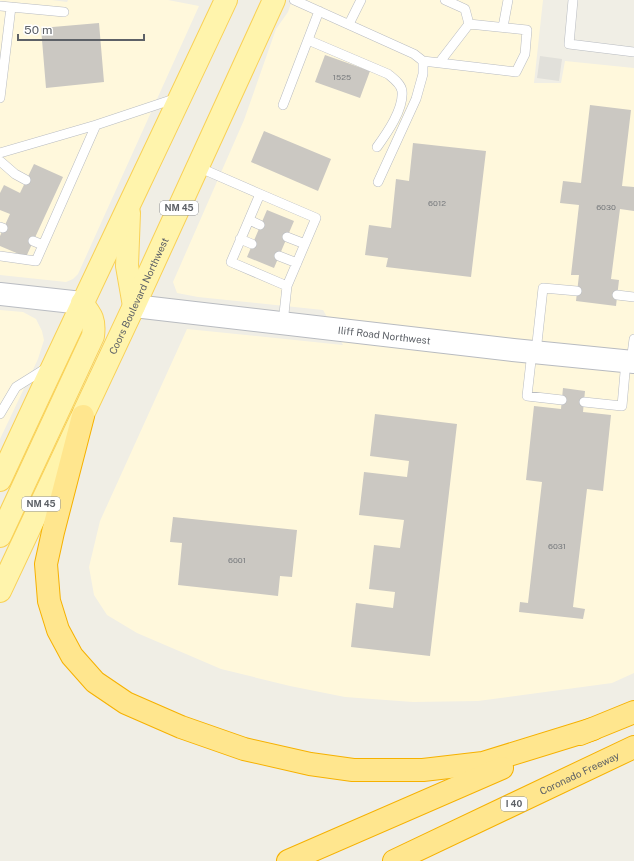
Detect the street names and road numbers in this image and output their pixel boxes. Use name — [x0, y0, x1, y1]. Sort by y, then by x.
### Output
road number: NM 45 — [160, 201, 198, 215]
street label: Coors Boulevard Northwest — [106, 235, 171, 356]
street label: Iliff Road Northwest — [337, 324, 431, 346]
road number: NM 45 — [22, 497, 60, 511]
street label: Coronado Freeway — [537, 749, 622, 797]
road number: I 40 — [501, 797, 527, 811]

